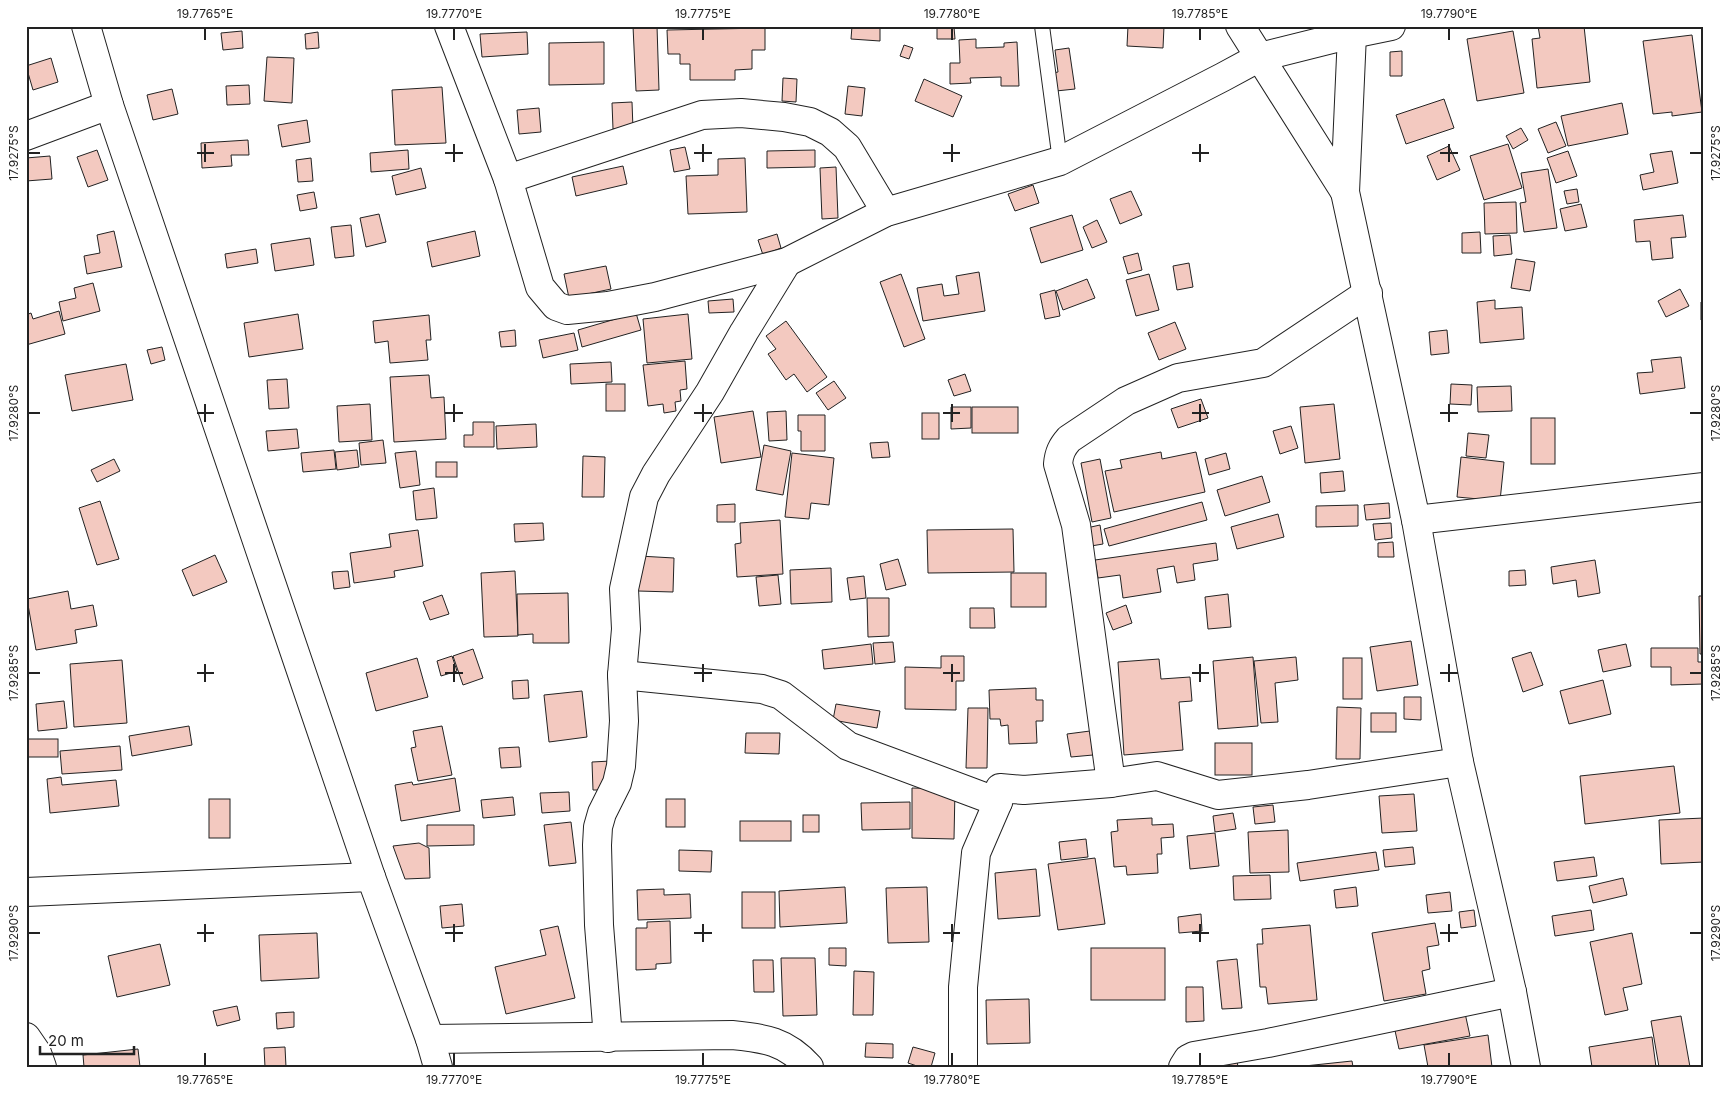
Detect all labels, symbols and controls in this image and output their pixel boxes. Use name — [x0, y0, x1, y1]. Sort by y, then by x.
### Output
text: 19.7765°E — [177, 6, 233, 21]
text: 19.7770°E — [426, 6, 482, 21]
text: 19.7775°E — [675, 6, 731, 21]
text: 19.7780°E — [924, 6, 980, 21]
text: 19.7785°E — [1172, 6, 1228, 21]
text: 19.7790°E — [1421, 6, 1477, 21]
text: 17.9275°S — [6, 125, 21, 181]
text: 17.9275°S — [1708, 125, 1723, 181]
text: 17.9280°S — [6, 384, 21, 441]
text: 17.9280°S — [1708, 384, 1723, 441]
text: 17.9285°S — [6, 645, 21, 701]
text: 17.9285°S — [1708, 645, 1723, 701]
text: 17.9290°S — [6, 904, 21, 961]
text: 17.9290°S — [1708, 904, 1723, 961]
scale bar — [40, 1023, 134, 1055]
text: 20 m — [48, 1031, 84, 1050]
text: 19.7765°E — [177, 1072, 233, 1087]
text: 19.7770°E — [426, 1072, 482, 1087]
text: 19.7775°E — [675, 1072, 731, 1087]
text: 19.7780°E — [924, 1072, 980, 1087]
text: 19.7785°E — [1172, 1072, 1228, 1087]
text: 19.7790°E — [1421, 1072, 1477, 1087]

